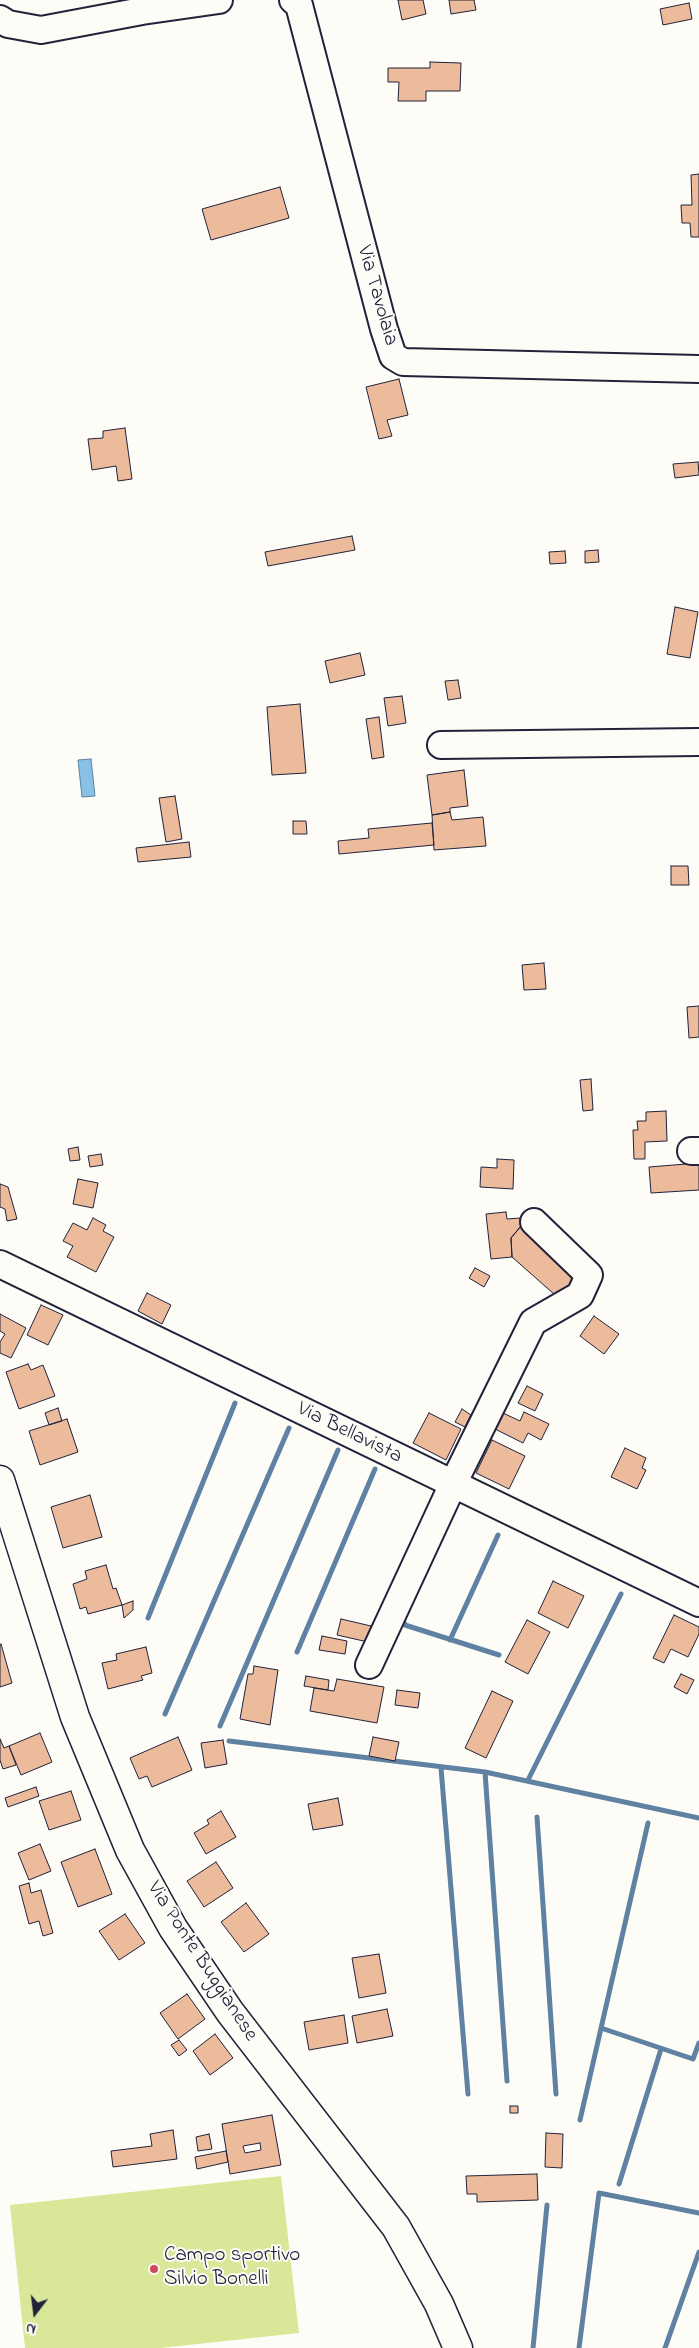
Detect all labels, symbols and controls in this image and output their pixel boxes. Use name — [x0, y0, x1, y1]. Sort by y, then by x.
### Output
street label: Via Tavolaia — [350, 243, 402, 349]
street label: Via Bellavista — [292, 1398, 406, 1470]
street label: Via Ponte Buggianese — [140, 1878, 262, 2046]
place label: Campo sportivo Silvio Bonelli — [164, 2244, 300, 2294]
marker: Campo sportivo Silvio Bonelli — [148, 2263, 160, 2275]
north arrow — [10, 2288, 60, 2338]
text: N — [24, 2317, 38, 2339]

